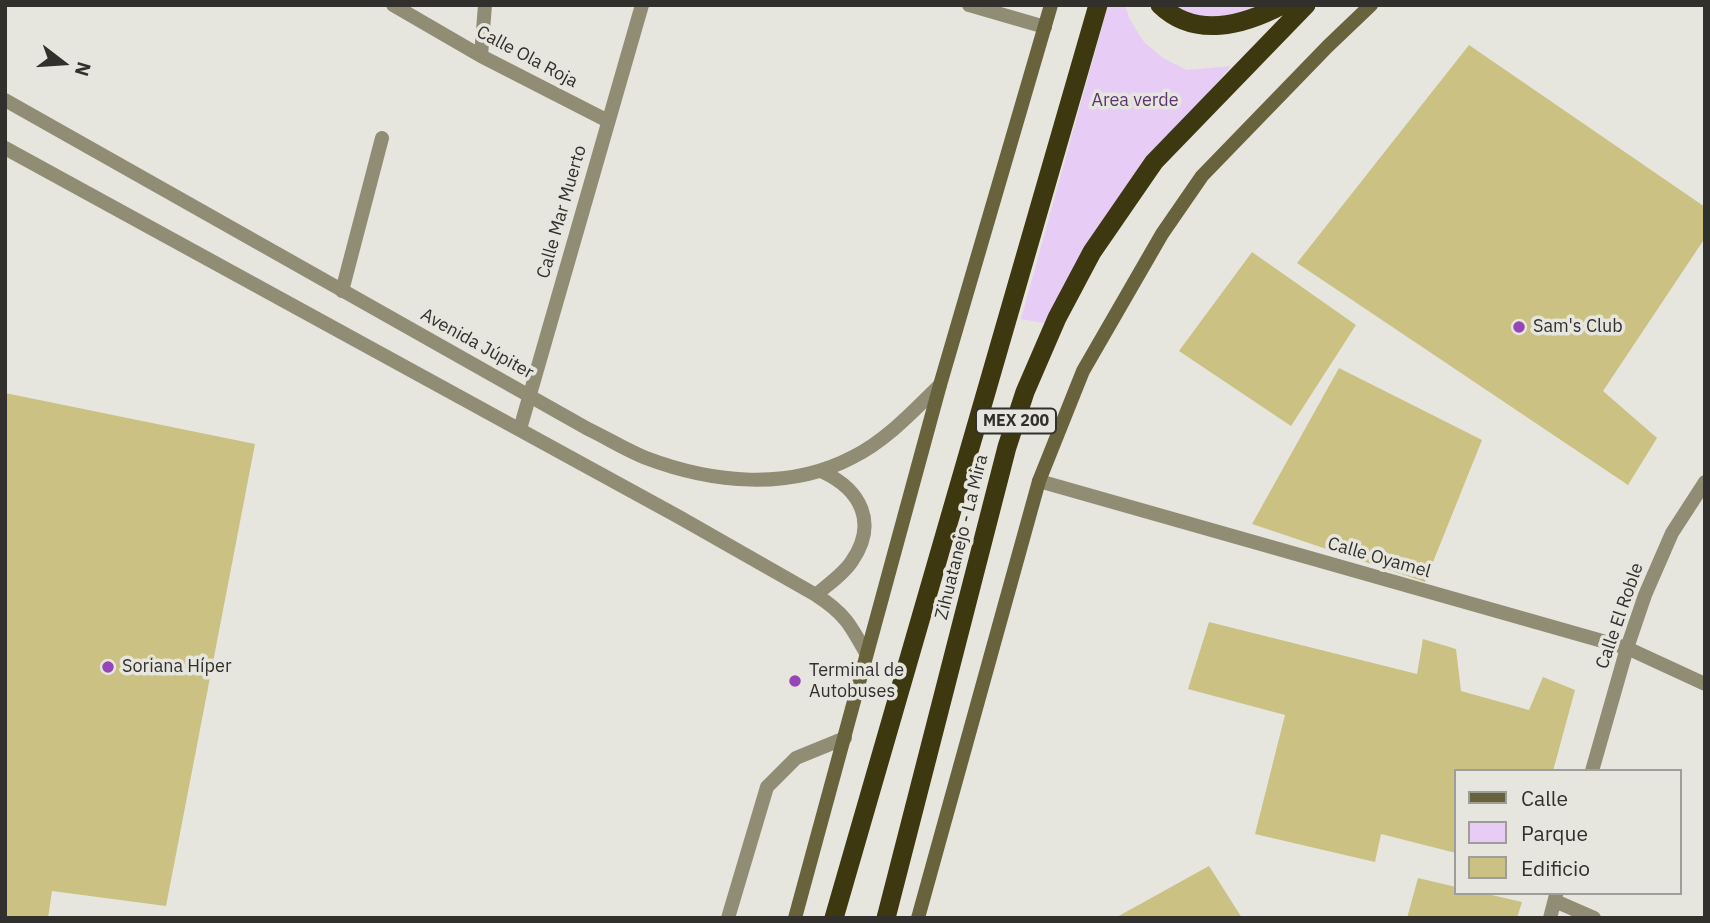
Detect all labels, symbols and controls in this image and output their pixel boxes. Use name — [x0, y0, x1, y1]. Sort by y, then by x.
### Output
street label: Calle Ola Roja — [473, 21, 581, 93]
north arrow — [28, 28, 98, 98]
text: N — [70, 59, 97, 79]
park label: Area verde — [1091, 90, 1179, 112]
street label: Calle Mar Muerto — [533, 143, 591, 281]
street label: Avenida Júpiter — [417, 304, 537, 384]
place label: Sam's Club — [1533, 316, 1623, 338]
marker: Sam's Club — [1511, 319, 1527, 335]
road number: MEX 200 — [976, 408, 1056, 434]
street label: Zihuatanejo - La Mira — [931, 452, 993, 622]
street label: Calle Oyamel — [1325, 533, 1433, 583]
street label: Calle El Roble — [1592, 560, 1648, 672]
place label: Soriana Híper — [122, 656, 231, 678]
marker: Soriana Híper — [100, 659, 116, 675]
place label: Terminal de Autobuses — [809, 660, 904, 702]
marker: Terminal de Autobuses — [787, 673, 803, 689]
legend — [1454, 769, 1682, 895]
text: Calle — [1521, 784, 1568, 812]
text: Parque — [1521, 819, 1588, 847]
text: Edificio — [1521, 854, 1590, 882]

